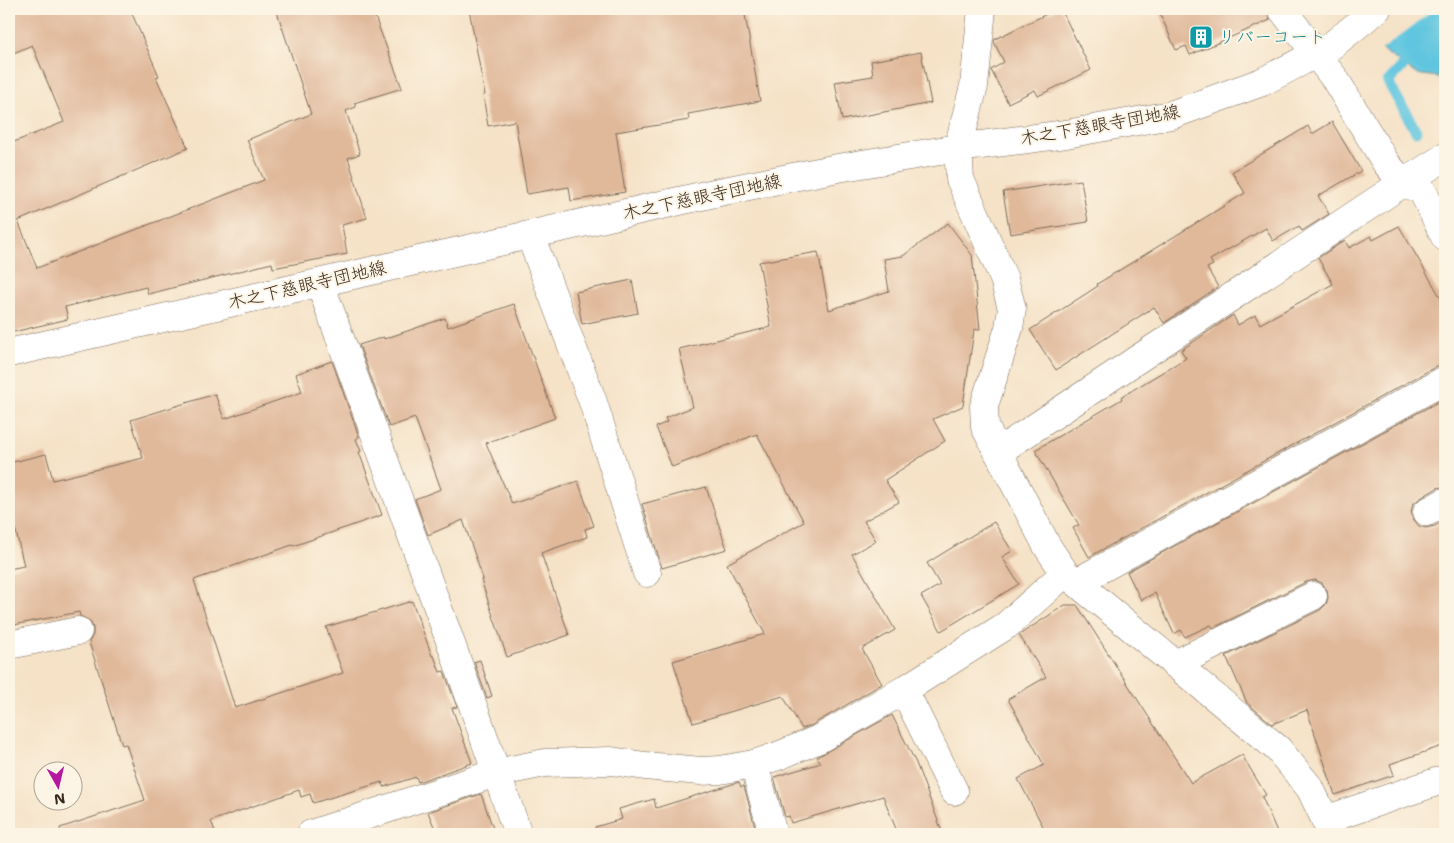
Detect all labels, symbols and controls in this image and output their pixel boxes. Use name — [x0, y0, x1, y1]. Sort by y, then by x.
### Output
building icon: リバーコート — [1188, 24, 1214, 50]
place label: リバーコート — [1218, 25, 1326, 49]
street label: 木之下慈眼寺団地線 — [1018, 99, 1182, 151]
street label: 木之下慈眼寺団地線 — [620, 168, 784, 226]
street label: 木之下慈眼寺団地線 — [225, 255, 389, 315]
north arrow — [32, 760, 82, 810]
text: N — [53, 789, 67, 809]

